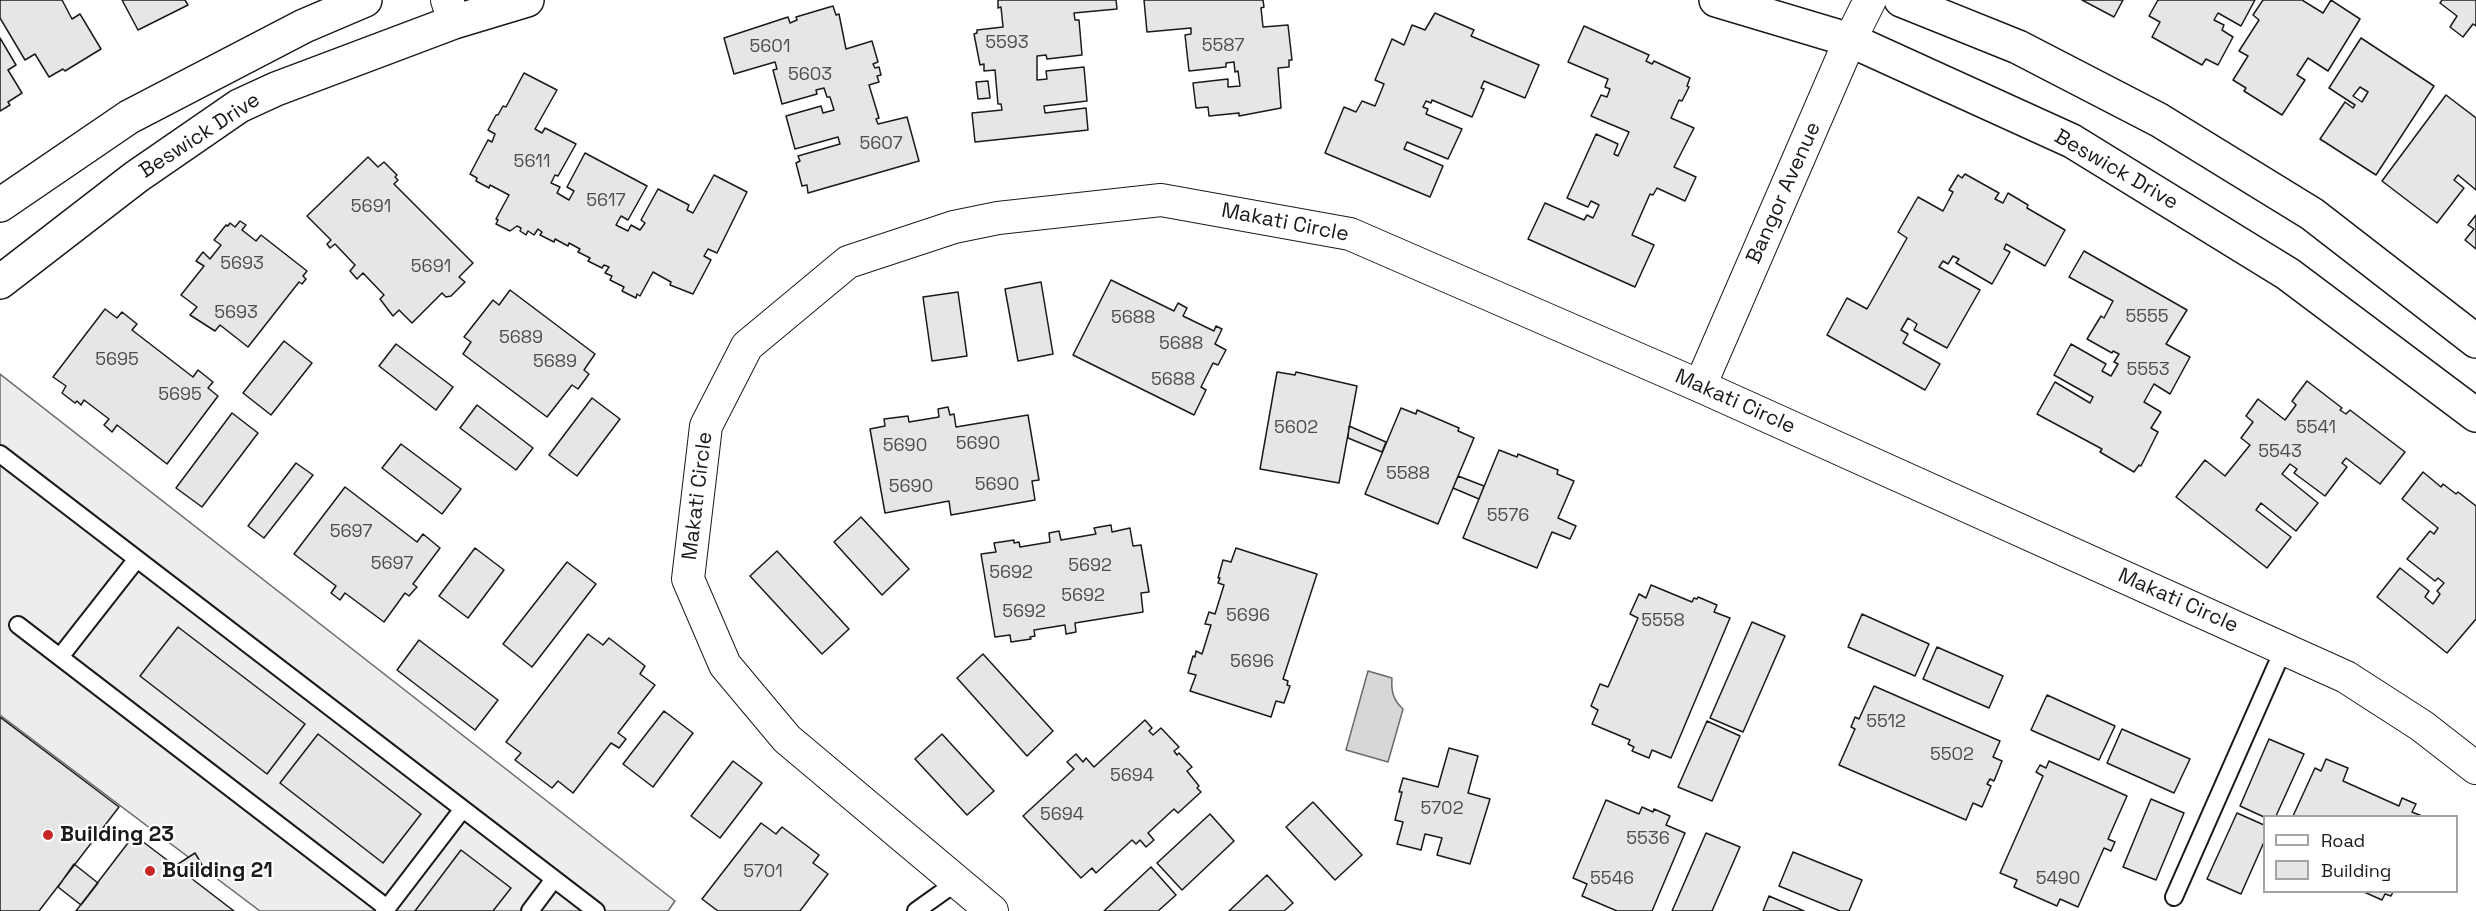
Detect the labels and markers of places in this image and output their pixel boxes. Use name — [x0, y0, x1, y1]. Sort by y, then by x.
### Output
place label: Building 23 — [60, 822, 174, 848]
marker: Building 23 — [41, 828, 55, 842]
place label: Building 21 — [162, 858, 273, 884]
marker: Building 21 — [143, 864, 157, 878]

